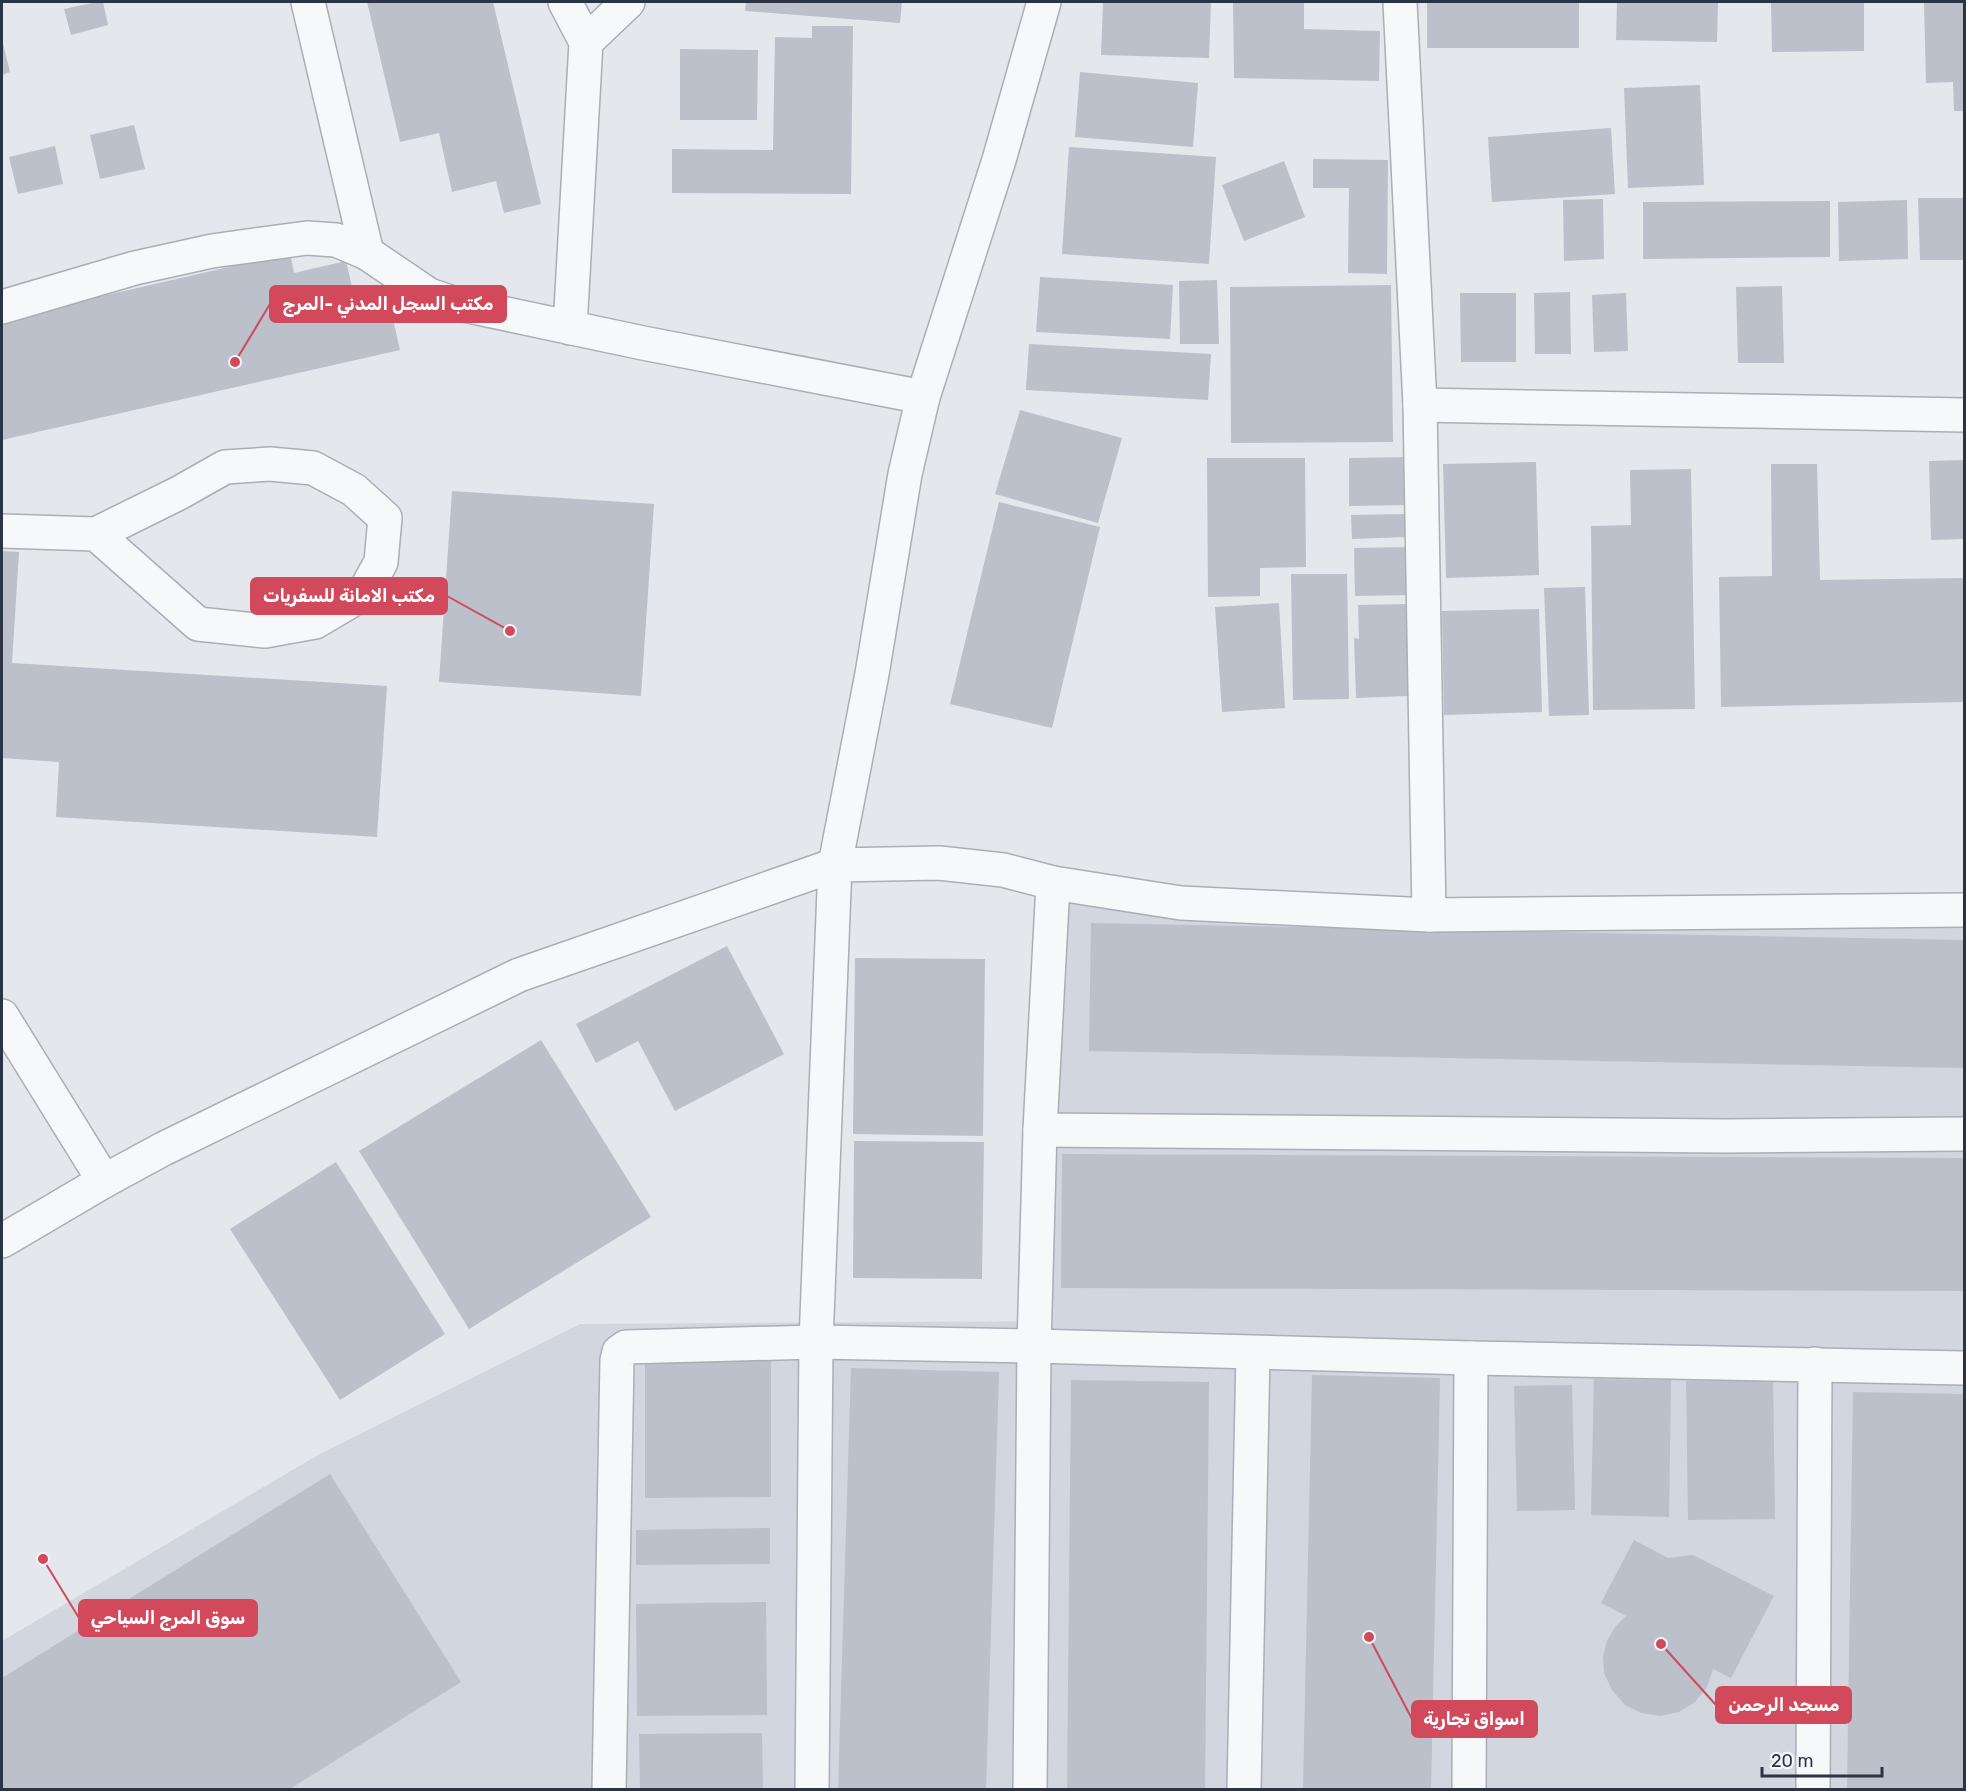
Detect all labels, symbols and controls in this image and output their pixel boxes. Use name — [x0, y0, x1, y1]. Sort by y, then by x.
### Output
callout: مكتب السجل المدني -المرج — [270, 286, 506, 322]
text: مكتب السجل المدني -المرج — [282, 293, 494, 318]
callout: مكتب الامانة للسفريات — [251, 578, 447, 614]
text: مكتب الامانة للسفريات — [263, 585, 435, 607]
callout: سوق المرج السياحي — [79, 1600, 257, 1636]
text: سوق المرج السياحي — [91, 1607, 245, 1632]
callout: مسجد الرحمن — [1716, 1687, 1851, 1723]
text: مسجد الرحمن — [1729, 1694, 1839, 1716]
callout: اسواق تجارية — [1412, 1701, 1537, 1737]
text: اسواق تجارية — [1423, 1708, 1525, 1730]
scale bar — [1762, 1740, 1882, 1778]
text: 20 m — [1771, 1750, 1813, 1772]

